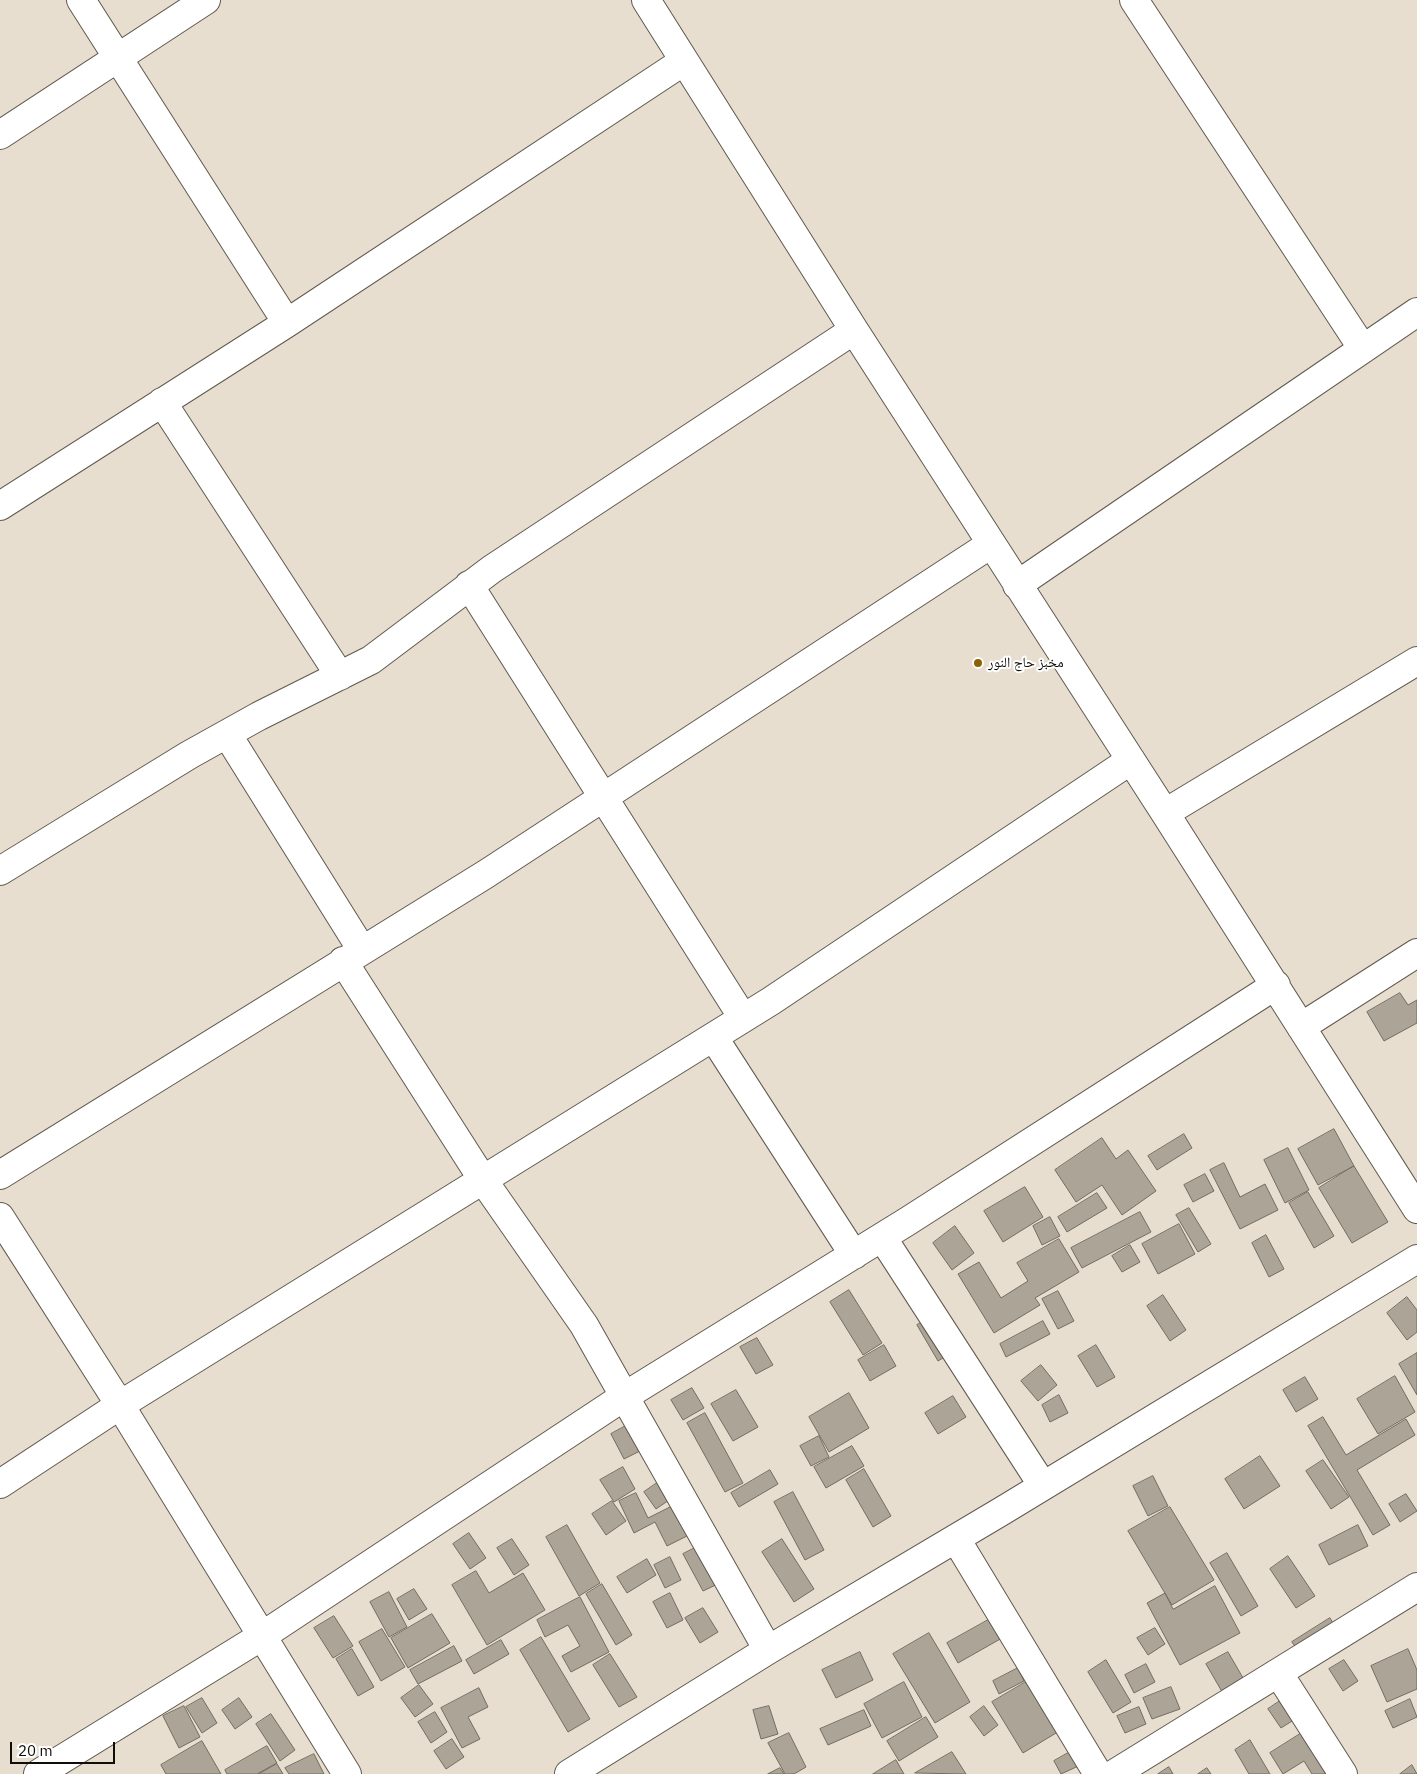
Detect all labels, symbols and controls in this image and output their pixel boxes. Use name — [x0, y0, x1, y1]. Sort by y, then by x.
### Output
place label: مخبز حاج النور — [988, 655, 1064, 671]
marker: مخبز حاج النور — [972, 657, 984, 669]
scale bar — [12, 1732, 118, 1764]
text: 20 m — [18, 1741, 53, 1760]

